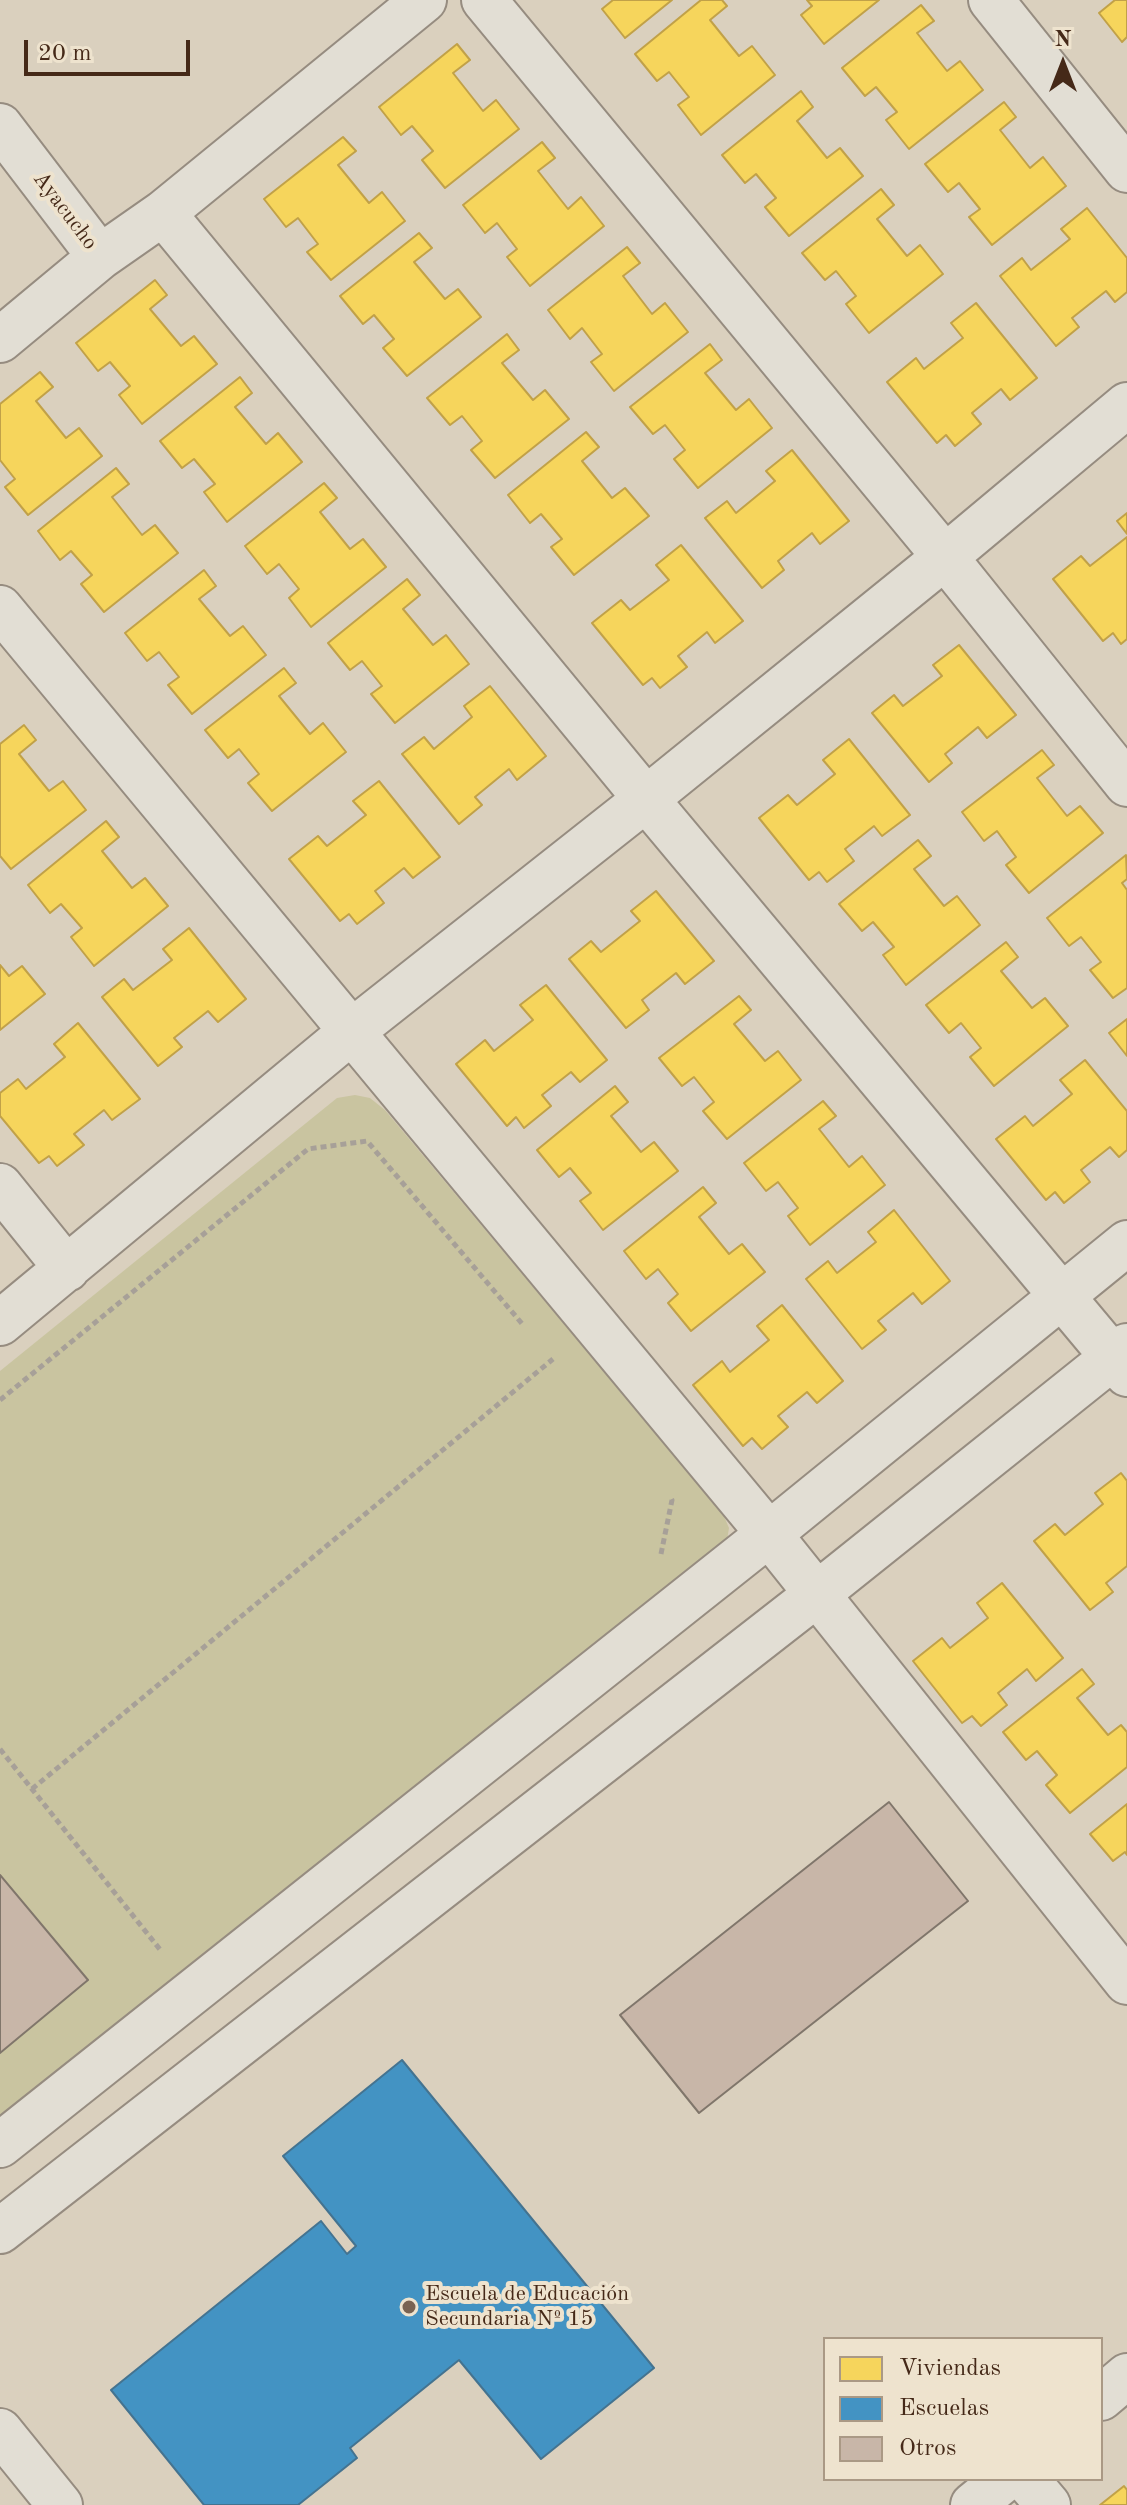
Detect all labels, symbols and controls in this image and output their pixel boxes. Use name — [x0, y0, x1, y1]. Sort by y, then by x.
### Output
scale bar — [28, 24, 194, 74]
north arrow — [1023, 24, 1103, 104]
text: N — [1055, 29, 1071, 51]
text: 20 m — [38, 42, 92, 66]
street label: Ayacucho — [27, 167, 103, 255]
place label: Escuela de Educación Secundaria Nº 15 — [425, 2281, 629, 2332]
marker: Escuela de Educación Secundaria Nº 15 — [400, 2298, 418, 2316]
legend — [823, 2337, 1103, 2481]
text: Viviendas — [899, 2357, 1001, 2381]
text: Escuelas — [899, 2397, 989, 2421]
text: Otros — [899, 2437, 956, 2461]

